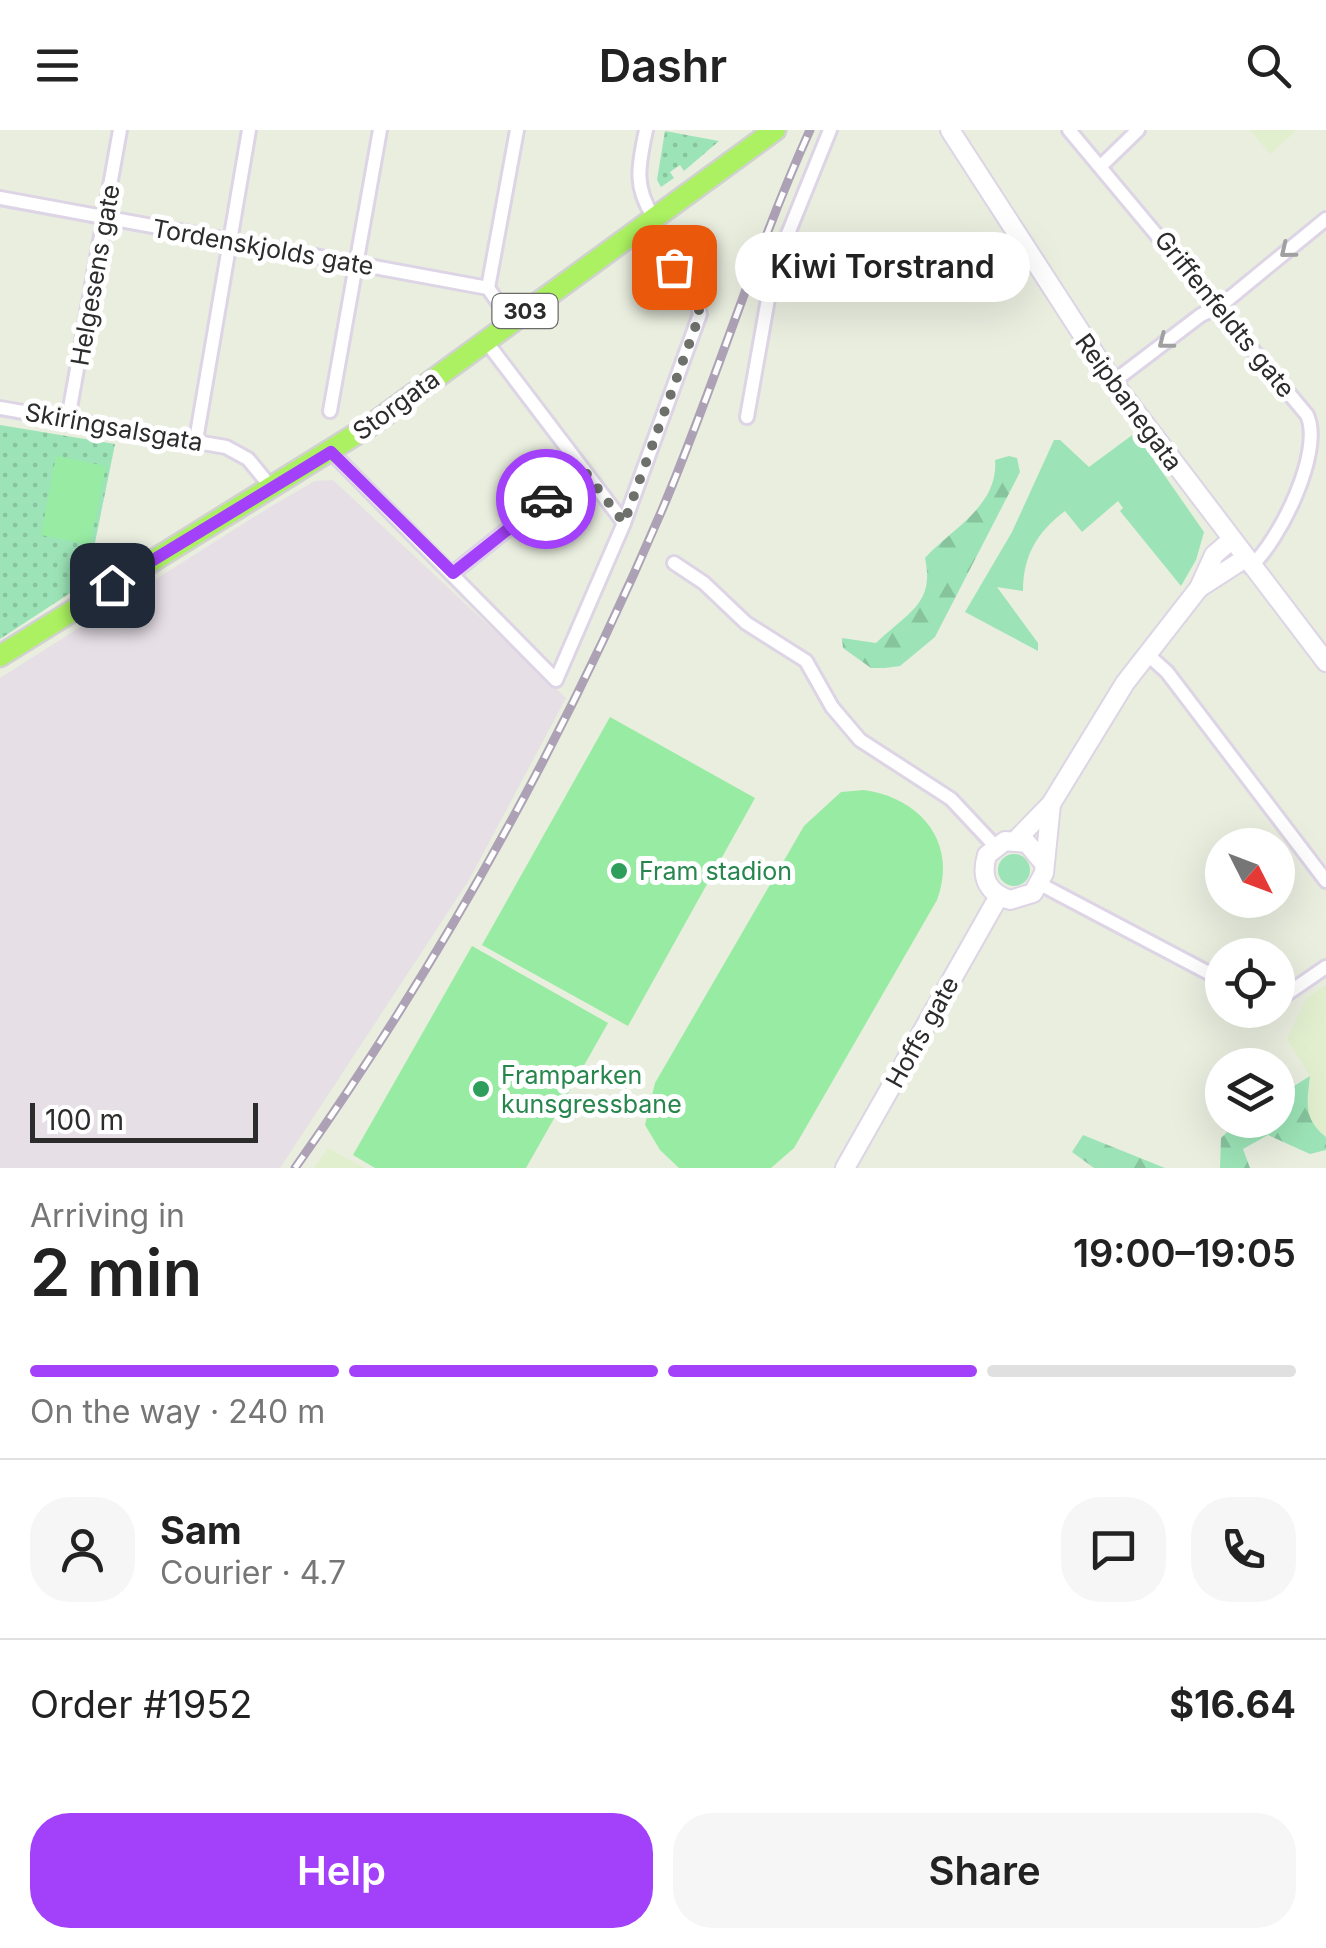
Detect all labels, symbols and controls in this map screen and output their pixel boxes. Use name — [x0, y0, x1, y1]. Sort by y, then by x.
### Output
icon: menu — [30, 38, 85, 93]
text: Dashr — [599, 38, 727, 93]
icon: search — [1241, 38, 1296, 93]
street label: Helgesens gate — [64, 182, 126, 368]
street label: Tordenskjolds gate — [150, 213, 376, 281]
pin — [632, 225, 717, 310]
street label: Griffenfeldts gate — [1149, 225, 1301, 403]
callout: Kiwi Torstrand — [734, 232, 1029, 302]
one-way arrow — [1280, 239, 1298, 257]
icon: bag — [647, 240, 702, 295]
text: Kiwi Torstrand — [770, 247, 995, 286]
road number: 303 — [492, 294, 558, 328]
street label: Reipbanegata — [1069, 328, 1189, 476]
one-way arrow — [1158, 331, 1176, 348]
street label: Storgata — [347, 364, 445, 446]
street label: Skiringsalsgata — [23, 397, 205, 457]
courier — [496, 449, 596, 549]
icon: car — [519, 472, 574, 527]
pin — [70, 543, 155, 628]
icon: home — [85, 558, 140, 613]
north arrow — [1205, 828, 1295, 918]
map controls — [1205, 828, 1295, 1138]
place label: Fram stadion — [639, 856, 792, 886]
marker: Fram stadion — [608, 860, 630, 882]
button: locate — [1205, 938, 1295, 1028]
street label: Hoffs gate — [879, 971, 965, 1093]
button: layers — [1205, 1048, 1295, 1138]
place label: Framparken kunsgressbane — [501, 1060, 682, 1119]
marker: Framparken kunsgressbane — [470, 1078, 492, 1100]
scale bar — [30, 1098, 258, 1143]
text: 100 m — [45, 1103, 124, 1137]
text: Arriving in — [30, 1196, 185, 1235]
text: 19:00–19:05 — [1073, 1230, 1296, 1276]
text: 2 min — [30, 1233, 202, 1312]
text: On the way · 240 m — [30, 1392, 325, 1431]
button: person — [30, 1497, 135, 1602]
button: chat — [1061, 1497, 1166, 1602]
button: phone — [1191, 1497, 1296, 1602]
text: Sam — [160, 1507, 242, 1553]
text: Courier · 4.7 — [160, 1553, 346, 1592]
text: Order #1952 — [30, 1681, 253, 1727]
text: $16.64 — [1169, 1681, 1296, 1727]
button: Help — [30, 1813, 653, 1928]
button: Share — [673, 1813, 1296, 1928]

